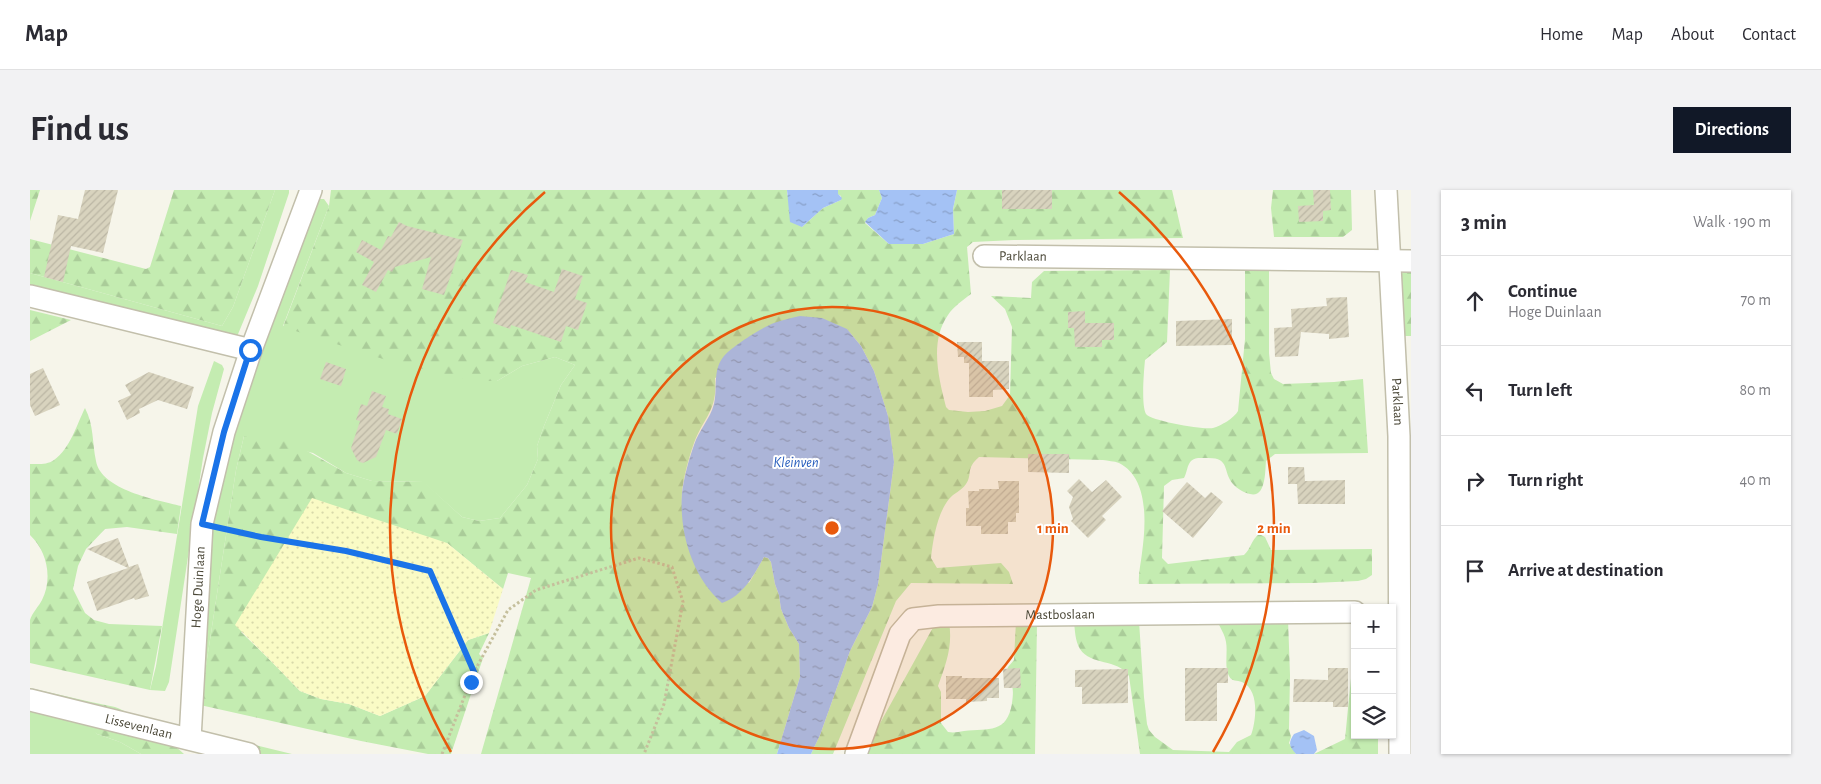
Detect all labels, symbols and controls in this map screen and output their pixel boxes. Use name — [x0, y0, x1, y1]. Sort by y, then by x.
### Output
text: Map — [25, 22, 68, 46]
text: Home — [1540, 26, 1583, 44]
text: Map — [1611, 26, 1643, 44]
text: About — [1671, 26, 1714, 44]
text: Contact — [1742, 26, 1796, 44]
button: Directions — [1673, 107, 1791, 153]
text: Find us — [30, 112, 129, 147]
text: 3 min — [1461, 212, 1507, 233]
text: Walk · 190 m — [1693, 214, 1771, 230]
street label: Parklaan — [999, 249, 1047, 264]
text: Continue — [1508, 282, 1577, 301]
icon: ahead — [1461, 287, 1489, 315]
text: 70 m — [1740, 292, 1771, 308]
text: Hoge Duinlaan — [1508, 304, 1602, 320]
route start — [239, 339, 262, 362]
icon: left — [1461, 377, 1489, 405]
street label: Parklaan — [1389, 378, 1405, 426]
text: Turn left — [1508, 381, 1572, 400]
text: 80 m — [1740, 382, 1771, 398]
water label: Kleinven — [773, 455, 819, 470]
icon: right — [1461, 467, 1489, 495]
text: Turn right — [1508, 471, 1583, 490]
text: 40 m — [1739, 472, 1771, 488]
centre of rings — [823, 519, 841, 537]
text: 1 min — [1037, 521, 1069, 536]
text: 2 min — [1257, 521, 1291, 536]
street label: Hoge Duinlaan — [189, 546, 208, 629]
icon: arrive — [1461, 557, 1489, 585]
text: Arrive at destination — [1508, 561, 1664, 580]
map controls — [1351, 604, 1396, 739]
button: + — [1351, 604, 1396, 649]
street label: Mastboslaan — [1025, 607, 1095, 622]
button: − — [1351, 649, 1396, 694]
route end — [460, 671, 483, 694]
button: layers — [1351, 694, 1396, 739]
street label: Lissevenlaan — [104, 712, 174, 742]

